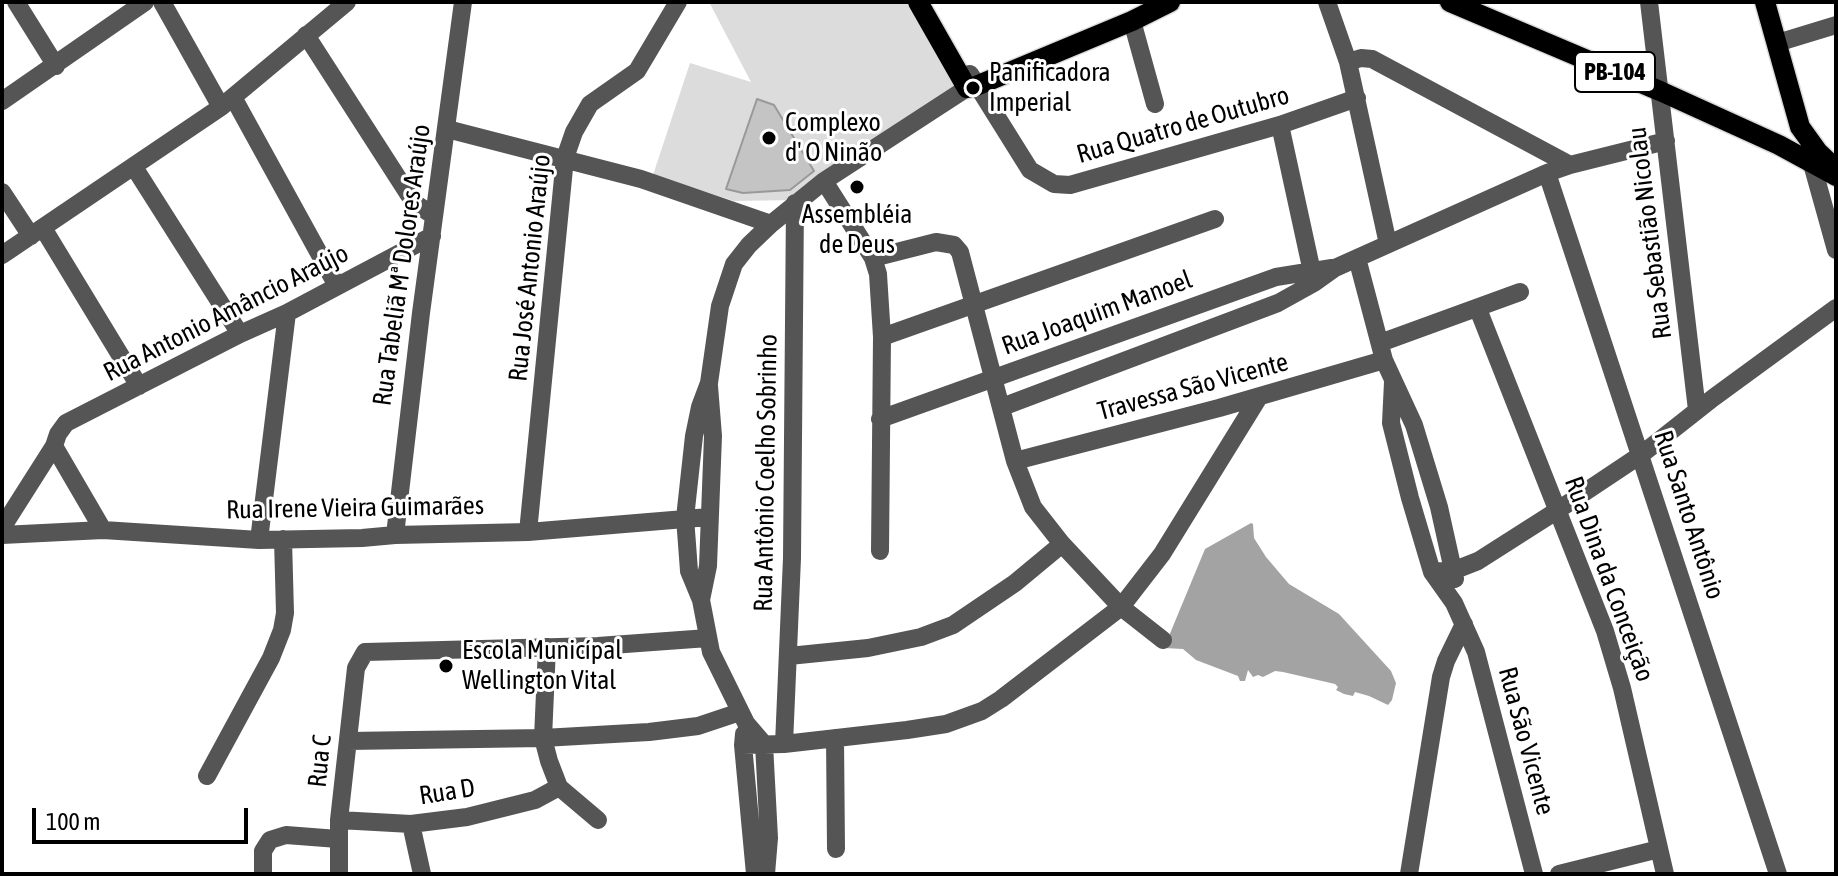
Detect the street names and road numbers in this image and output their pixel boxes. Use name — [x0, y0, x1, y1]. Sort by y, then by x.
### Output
road number: PB-104 — [1575, 52, 1655, 92]
street label: Rua Quatro de Outubro — [1073, 80, 1293, 170]
street label: Rua Tabeliã Mª Dolores Araújo — [367, 122, 437, 408]
street label: Rua Sebastião Nicolau — [1622, 125, 1678, 341]
street label: Rua José Antonio Araújo — [503, 153, 557, 383]
street label: Rua Antonio Amâncio Araújo — [98, 238, 354, 388]
street label: Rua Joaquim Manoel — [998, 264, 1196, 362]
street label: Rua Antônio Coelho Sobrinho — [748, 334, 784, 612]
street label: Travessa São Vicente — [1094, 347, 1292, 427]
street label: Rua Santo Antônio — [1647, 427, 1731, 603]
street label: Rua Dina da Conceição — [1557, 472, 1661, 686]
street label: Rua Irene Vieira Guimarães — [226, 490, 484, 526]
street label: Rua São Vicente — [1491, 664, 1561, 818]
street label: Rua C — [302, 733, 338, 789]
street label: Rua D — [417, 772, 477, 812]

